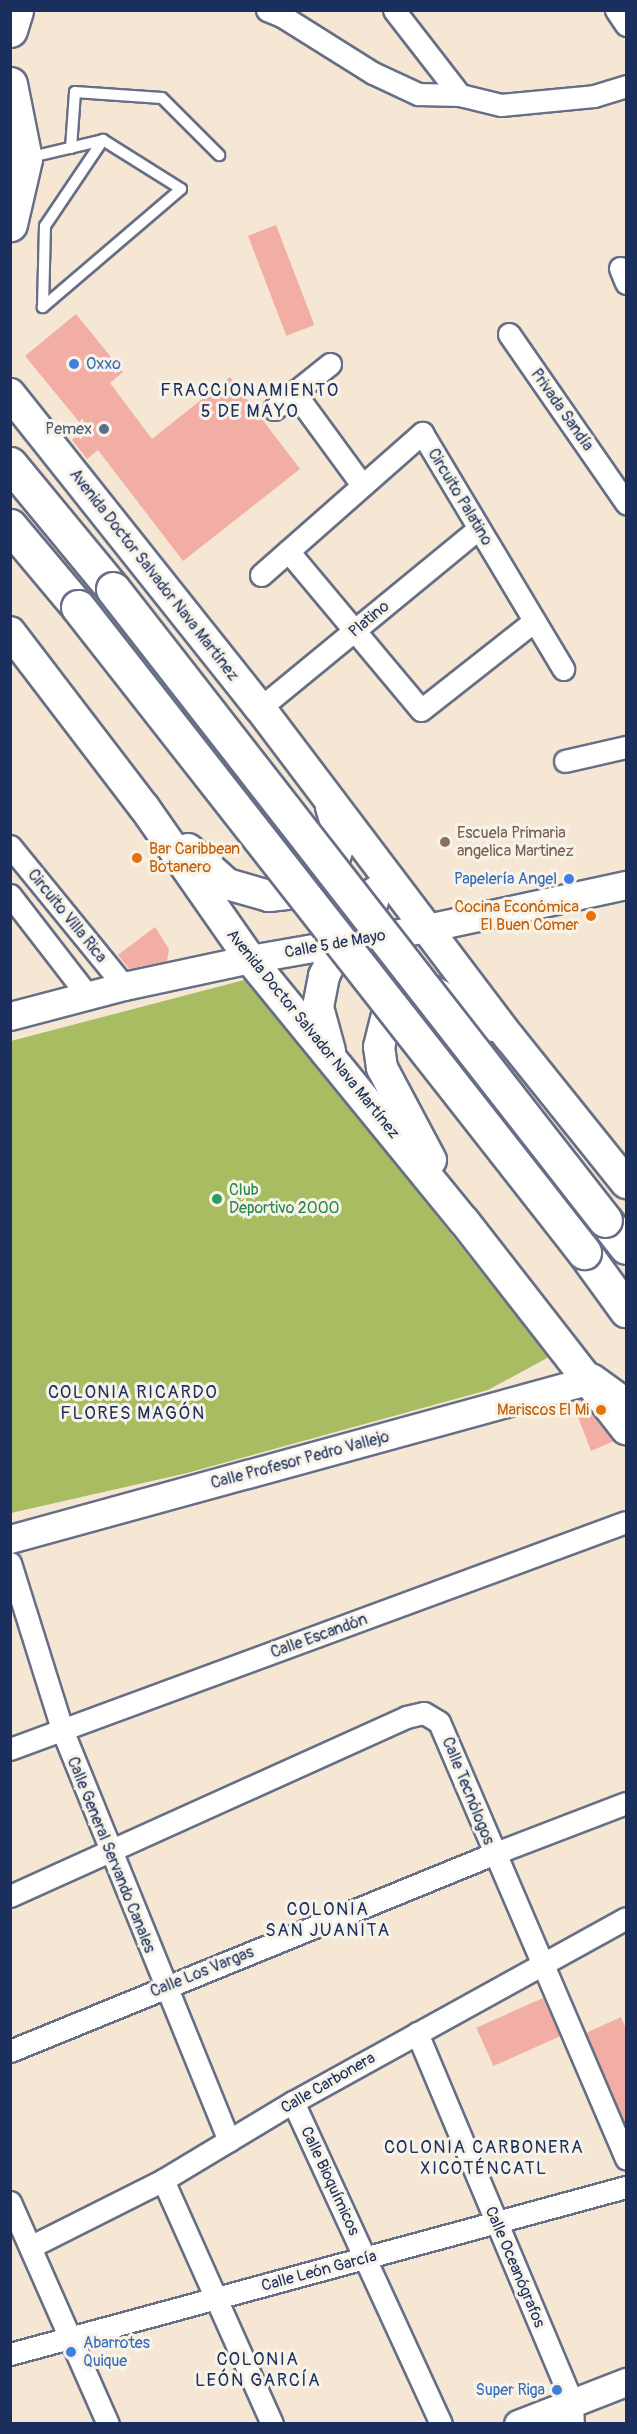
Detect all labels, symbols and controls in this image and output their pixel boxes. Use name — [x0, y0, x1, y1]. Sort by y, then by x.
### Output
place label: Oxxo — [86, 354, 121, 374]
marker: Oxxo — [67, 357, 81, 371]
street label: Privada Sandía — [527, 365, 597, 455]
district label: FRACCIONAMIENTO 5 DE MAYO — [160, 381, 340, 424]
place label: Pemex — [45, 419, 92, 439]
marker: Pemex — [97, 422, 111, 436]
street label: Circuito Palatino — [424, 445, 496, 549]
street label: Avenida Doctor Salvador Nava Martínez — [65, 465, 243, 685]
street label: Platino — [345, 597, 393, 641]
place label: Escuela Primaria angelica Martinez — [457, 823, 574, 861]
marker: Escuela Primaria angelica Martinez — [438, 835, 452, 849]
place label: Bar Caribbean Botanero — [149, 839, 240, 877]
marker: Bar Caribbean Botanero — [130, 851, 144, 865]
street label: Circuito Villa Rica — [23, 865, 111, 967]
place label: Papelería Angel — [454, 869, 557, 889]
marker: Papelería Angel — [562, 872, 576, 886]
place label: Cocina Económica El Buen Comer — [454, 897, 579, 935]
marker: Cocina Económica El Buen Comer — [584, 909, 598, 923]
street label: Avenida Doctor Salvador Nava Martínez — [223, 926, 403, 1142]
street label: Calle 5 de Mayo — [283, 926, 387, 962]
place label: Club Deportivo 2000 — [229, 1180, 340, 1218]
marker: Club Deportivo 2000 — [210, 1192, 224, 1206]
district label: COLONIA RICARDO FLORES MAGÓN — [48, 1383, 218, 1426]
place label: Mariscos El Mi — [497, 1400, 589, 1420]
marker: Mariscos El Mi — [594, 1403, 608, 1417]
street label: Calle Profesor Pedro Vallejo — [209, 1427, 391, 1493]
street label: Calle Escandón — [268, 1610, 370, 1662]
street label: Calle Tecnólogos — [438, 1734, 498, 1848]
street label: Calle General Servando Canales — [63, 1754, 159, 1956]
district label: COLONIA SAN JUANITA — [265, 1900, 391, 1942]
street label: Calle Los Vargas — [147, 1943, 257, 2001]
street label: Calle Carbonera — [277, 2048, 379, 2118]
street label: Calle Bioquímicos — [296, 2124, 364, 2238]
district label: COLONIA CARBONERA XICOTÉNCATL — [384, 2138, 584, 2180]
street label: Calle Oceanógrafos — [481, 2204, 549, 2330]
street label: Calle León García — [259, 2246, 379, 2296]
place label: Abarrotes Quique — [83, 2333, 150, 2371]
marker: Abarrotes Quique — [64, 2345, 78, 2359]
district label: COLONIA LEÓN GARCÍA — [195, 2350, 321, 2392]
place label: Super Riga — [475, 2380, 545, 2400]
marker: Super Riga — [550, 2383, 564, 2397]

